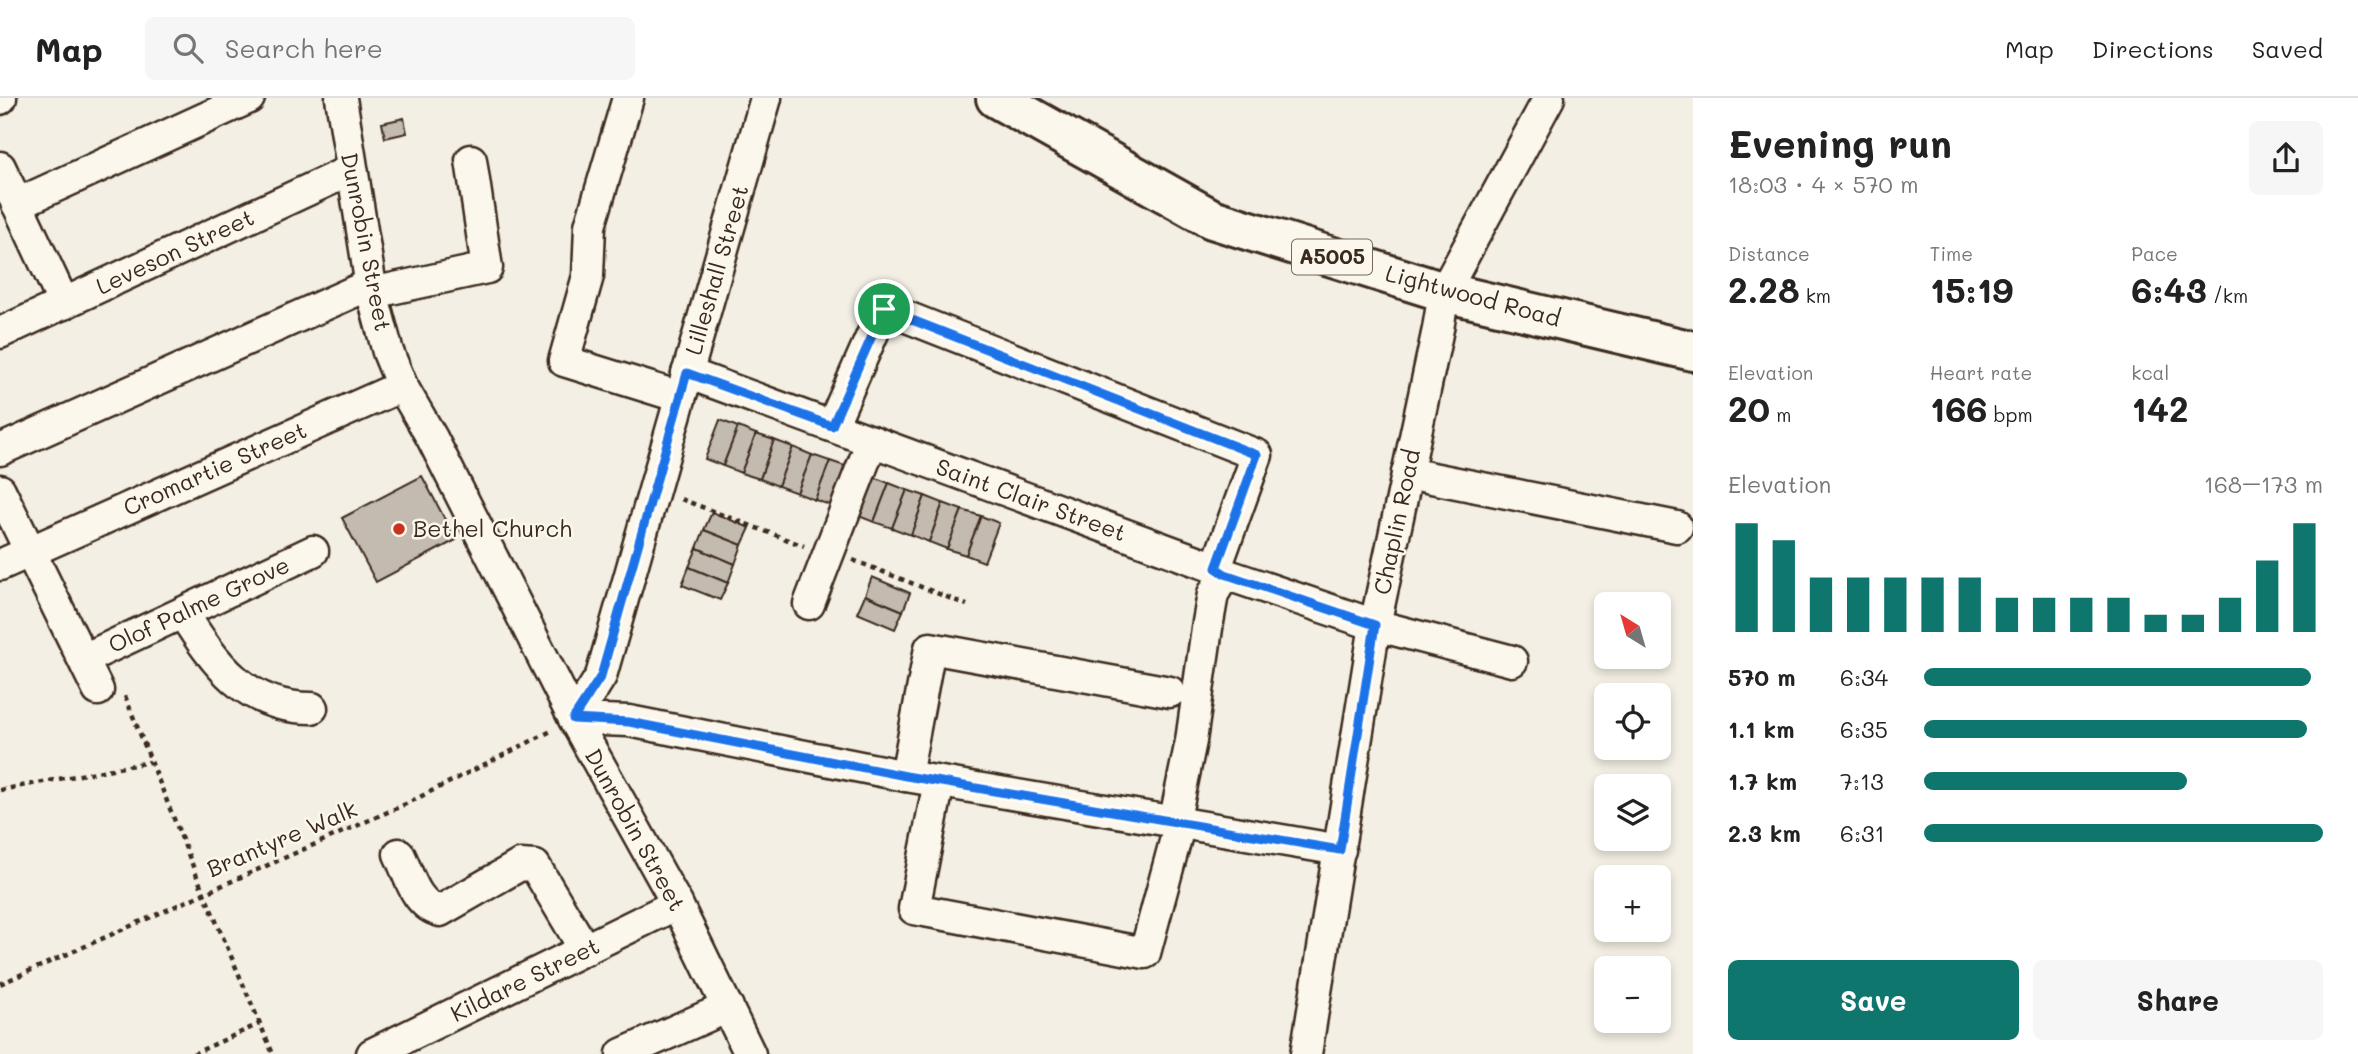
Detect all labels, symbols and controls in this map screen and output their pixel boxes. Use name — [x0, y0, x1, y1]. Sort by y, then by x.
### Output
search box — [145, 17, 635, 80]
text: Map — [35, 27, 103, 70]
icon: search — [169, 29, 207, 67]
text: Search here — [225, 31, 383, 65]
text: Map — [2005, 33, 2054, 64]
text: Directions — [2092, 33, 2214, 64]
text: Saved — [2252, 33, 2323, 64]
text: Evening run — [1728, 118, 1952, 168]
button: share — [2249, 121, 2323, 195]
street label: Dunrobin Street — [335, 150, 399, 334]
text: 18:03 · 4 × 570 m — [1728, 169, 1918, 199]
street label: Lilleshall Street — [677, 181, 755, 358]
street label: Leveson Street — [91, 201, 258, 301]
road number: A5005 — [1292, 240, 1372, 274]
text: Distance — [1728, 241, 1810, 266]
text: Time — [1930, 241, 1973, 266]
text: Pace — [2131, 241, 2178, 266]
street label: Lightwood Road — [1382, 257, 1564, 333]
text: 2.28 — [1728, 266, 1800, 312]
text: 15:19 — [1930, 266, 2013, 312]
text: 6:43 — [2131, 266, 2207, 312]
pin — [854, 279, 914, 339]
text: km — [1800, 283, 1831, 308]
text: /km — [2207, 283, 2248, 308]
icon: arrive — [865, 290, 903, 328]
text: Elevation — [1728, 360, 1813, 385]
text: Heart rate — [1930, 360, 2032, 385]
text: kcal — [2131, 360, 2169, 385]
text: 20 — [1728, 385, 1770, 431]
text: 166 — [1930, 385, 1988, 431]
text: 142 — [2131, 385, 2189, 431]
text: m — [1770, 402, 1791, 427]
text: bpm — [1988, 402, 2033, 427]
street label: Cromartie Street — [118, 414, 311, 522]
street label: Chaplin Road — [1366, 446, 1426, 597]
street label: Saint Clair Street — [932, 451, 1131, 547]
text: Elevation — [1728, 469, 1831, 499]
text: 168–173 m — [2204, 469, 2323, 499]
place label: Bethel Church — [413, 513, 572, 543]
marker: Bethel Church — [391, 521, 407, 537]
street label: Olof Palme Grove — [103, 549, 294, 659]
north arrow — [1594, 592, 1671, 668]
map controls — [1594, 592, 1671, 1033]
text: 570 m — [1728, 662, 1796, 692]
text: 6:34 — [1840, 662, 1888, 692]
button: locate — [1594, 683, 1671, 760]
text: 1.1 km — [1728, 714, 1794, 744]
text: 6:35 — [1840, 714, 1888, 744]
street label: Dunrobin Street — [579, 743, 693, 916]
text: 1.7 km — [1728, 766, 1797, 796]
text: 7:13 — [1840, 766, 1884, 796]
button: layers — [1594, 774, 1671, 851]
street label: Brantyre Walk — [202, 793, 361, 883]
text: 2.3 km — [1728, 818, 1801, 848]
text: 6:31 — [1840, 818, 1885, 848]
button: + — [1594, 865, 1671, 942]
street label: Kildare Street — [445, 930, 604, 1028]
button: − — [1594, 956, 1671, 1033]
button: Save — [1728, 960, 2019, 1040]
button: Share — [2033, 960, 2323, 1040]

